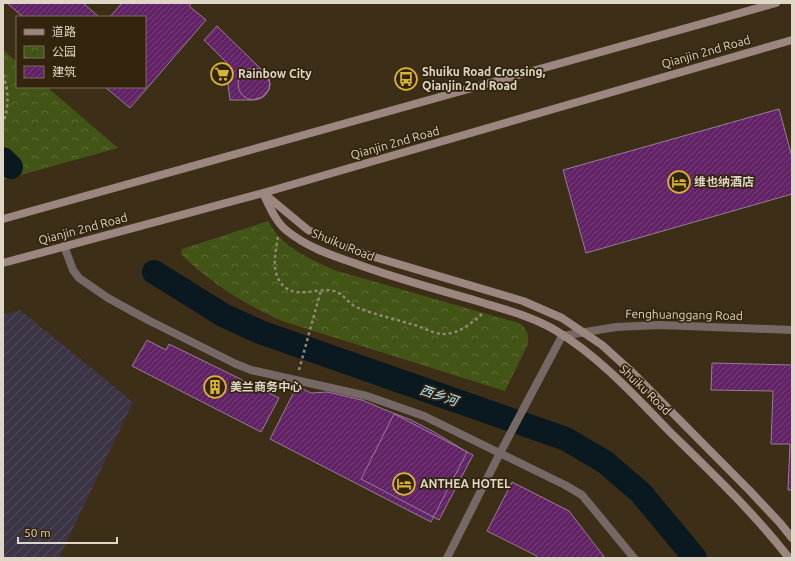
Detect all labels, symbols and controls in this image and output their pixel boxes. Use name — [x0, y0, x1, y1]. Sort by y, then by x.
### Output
legend — [16, 16, 146, 88]
text: 道路 — [52, 25, 76, 38]
street label: Qianjin 2nd Road — [660, 33, 752, 70]
text: 公园 — [52, 45, 76, 58]
supermarket icon: Rainbow City — [209, 61, 235, 87]
text: 建筑 — [52, 65, 76, 78]
place label: Shuiku Road Crossing, Qianjin 2nd Road — [422, 65, 546, 92]
bus stop icon: Shuiku Road Crossing, Qianjin 2nd Road — [393, 66, 419, 92]
place label: Rainbow City — [238, 67, 312, 80]
street label: Qianjin 2nd Road — [349, 124, 441, 161]
hotel icon: 维也纳酒店 — [666, 169, 692, 195]
place label: 维也纳酒店 — [694, 175, 754, 188]
street label: Qianjin 2nd Road — [37, 210, 129, 247]
street label: Shuiku Road — [310, 226, 376, 263]
street label: Fenghuanggang Road — [625, 307, 743, 322]
street label: Shuiku Road — [617, 362, 674, 417]
building icon: 美兰商务中心 — [202, 374, 228, 400]
place label: 美兰商务中心 — [230, 380, 302, 393]
water label: 西乡河 — [418, 382, 463, 409]
hotel icon: ANTHEA HOTEL — [391, 471, 417, 497]
place label: ANTHEA HOTEL — [420, 477, 511, 490]
scale bar — [18, 519, 117, 545]
text: 50 m — [24, 526, 51, 539]

